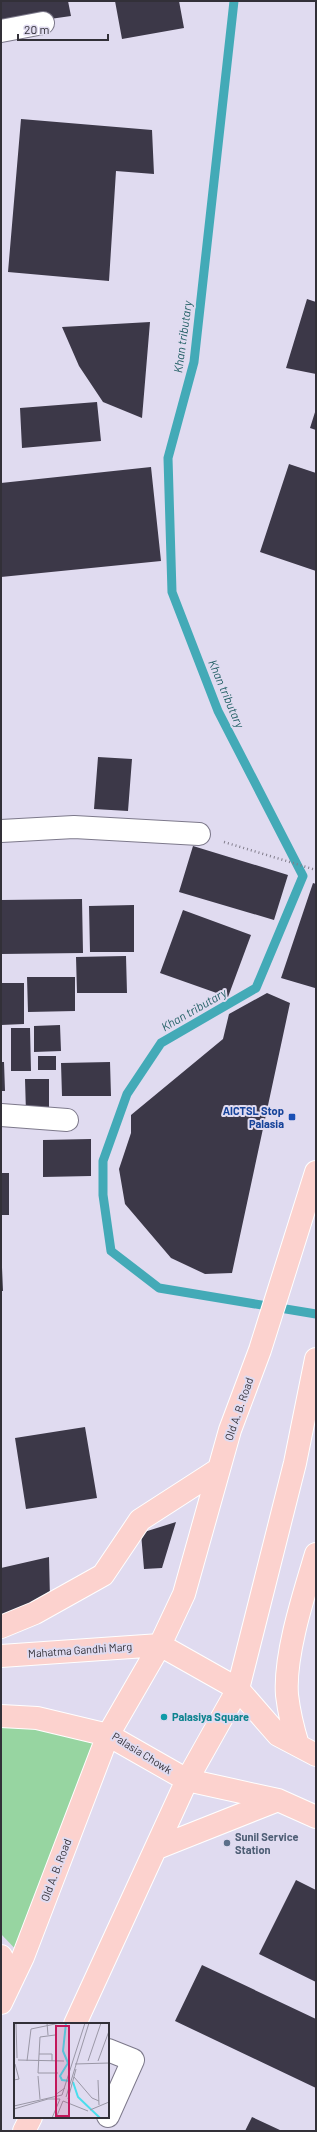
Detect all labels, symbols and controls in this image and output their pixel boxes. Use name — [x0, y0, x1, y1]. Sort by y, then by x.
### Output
scale bar — [18, 16, 108, 42]
text: 20 m — [24, 22, 50, 36]
water label: Khan tributary — [170, 299, 194, 374]
water label: Khan tributary — [206, 657, 248, 730]
water label: Khan tributary — [158, 985, 229, 1033]
place label: AICTSL Stop Palasia — [223, 1104, 284, 1130]
marker: AICTSL Stop Palasia — [287, 1112, 297, 1122]
street label: Old A. B. Road — [222, 1376, 255, 1442]
street label: Mahatma Gandhi Marg — [28, 1639, 133, 1660]
place label: Palasiya Square — [172, 1710, 249, 1723]
marker: Palasiya Square — [159, 1712, 169, 1722]
street label: Palasia Chowk — [110, 1729, 175, 1776]
place label: Sunil Service Station — [235, 1830, 299, 1856]
street label: Old A. B. Road — [38, 1837, 73, 1903]
marker: Sunil Service Station — [222, 1838, 232, 1848]
inset map — [14, 2023, 109, 2118]

